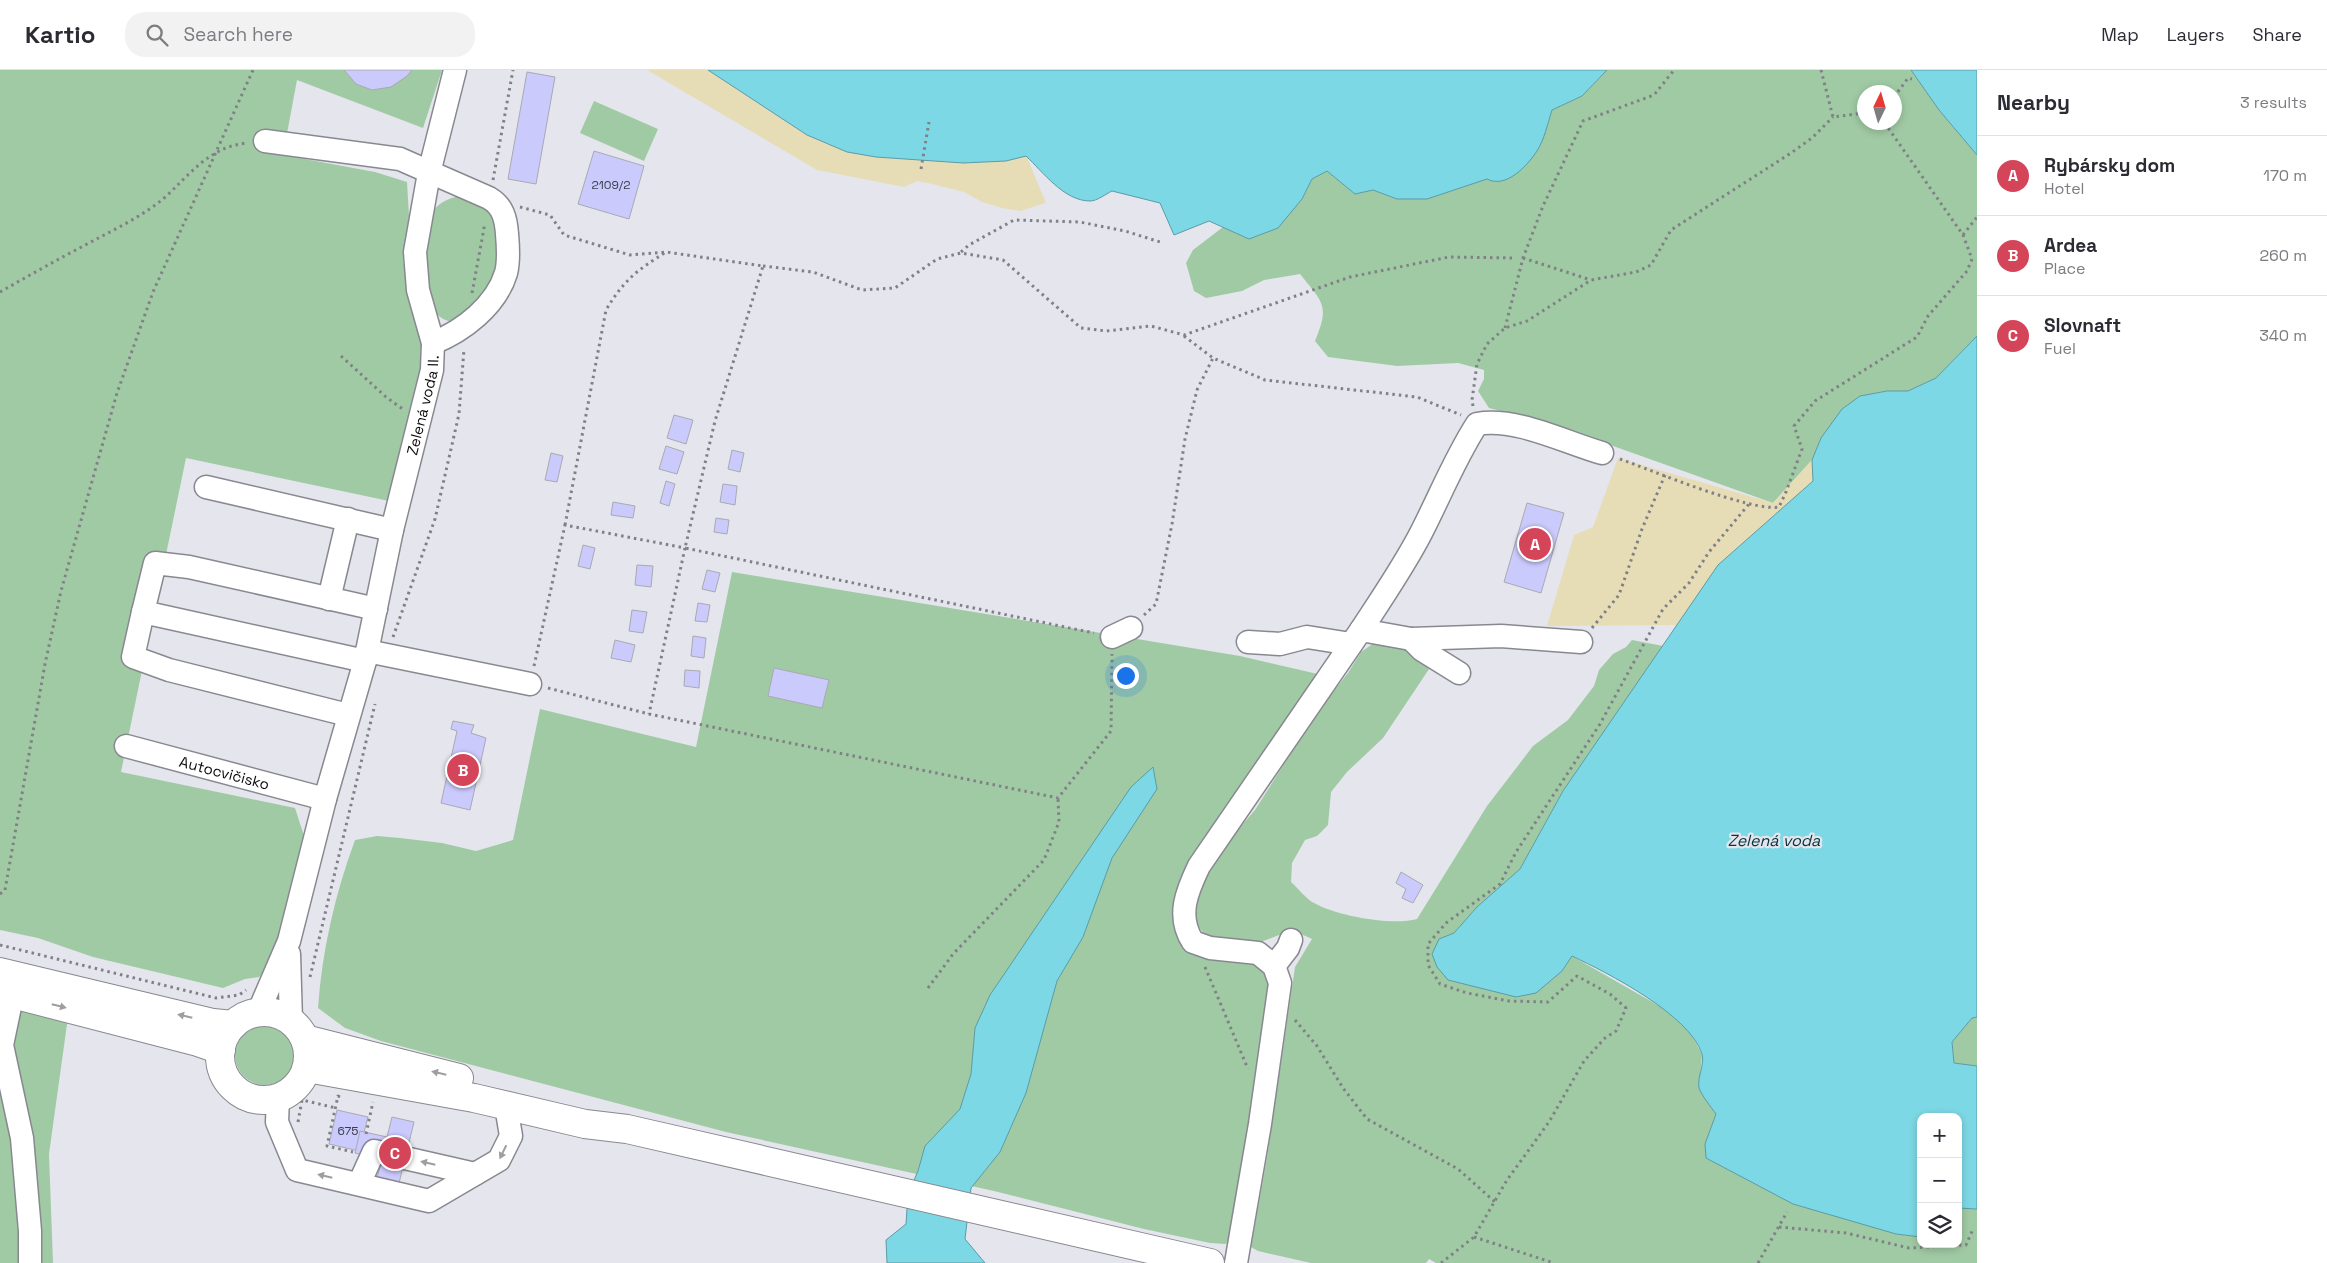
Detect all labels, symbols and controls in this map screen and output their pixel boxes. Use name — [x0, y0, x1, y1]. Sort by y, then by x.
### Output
search box — [125, 12, 475, 57]
text: Kartio — [25, 19, 95, 50]
icon: search — [143, 21, 171, 49]
text: Search here — [183, 22, 293, 47]
text: Map — [2101, 23, 2139, 46]
text: Layers — [2167, 23, 2224, 46]
text: Share — [2252, 23, 2302, 46]
north arrow — [1857, 85, 1902, 130]
text: Nearby — [1997, 89, 2070, 116]
text: 3 results — [2240, 92, 2307, 113]
text: Rybársky dom — [2044, 153, 2175, 178]
text: A — [2008, 165, 2018, 186]
text: 170 m — [2263, 165, 2307, 186]
house number: 2109/2 — [592, 177, 630, 193]
text: Hotel — [2044, 178, 2085, 199]
text: Ardea — [2044, 233, 2097, 258]
text: B — [2008, 245, 2018, 266]
text: 260 m — [2259, 245, 2307, 266]
text: Place — [2044, 258, 2086, 279]
text: Slovnaft — [2044, 313, 2121, 338]
text: C — [2008, 325, 2018, 346]
text: 340 m — [2259, 325, 2307, 346]
text: Fuel — [2044, 338, 2076, 359]
street label: Zelená voda II. — [402, 355, 442, 457]
pin: A — [1519, 525, 1551, 563]
your location — [1113, 663, 1139, 689]
street label: Autocvičisko — [177, 751, 272, 793]
pin: B — [447, 751, 479, 789]
water label: Zelená voda — [1728, 830, 1821, 851]
one-way arrow — [52, 1002, 67, 1010]
one-way arrow — [178, 1012, 193, 1020]
one-way arrow — [432, 1069, 447, 1077]
map controls — [1917, 1113, 1962, 1248]
button: + — [1917, 1113, 1962, 1158]
house number: 675 — [337, 1123, 359, 1139]
pin: C — [379, 1134, 411, 1172]
one-way arrow — [499, 1145, 507, 1159]
button: − — [1917, 1158, 1962, 1203]
one-way arrow — [420, 1159, 435, 1167]
one-way arrow — [317, 1172, 332, 1180]
button: layers — [1917, 1203, 1962, 1248]

